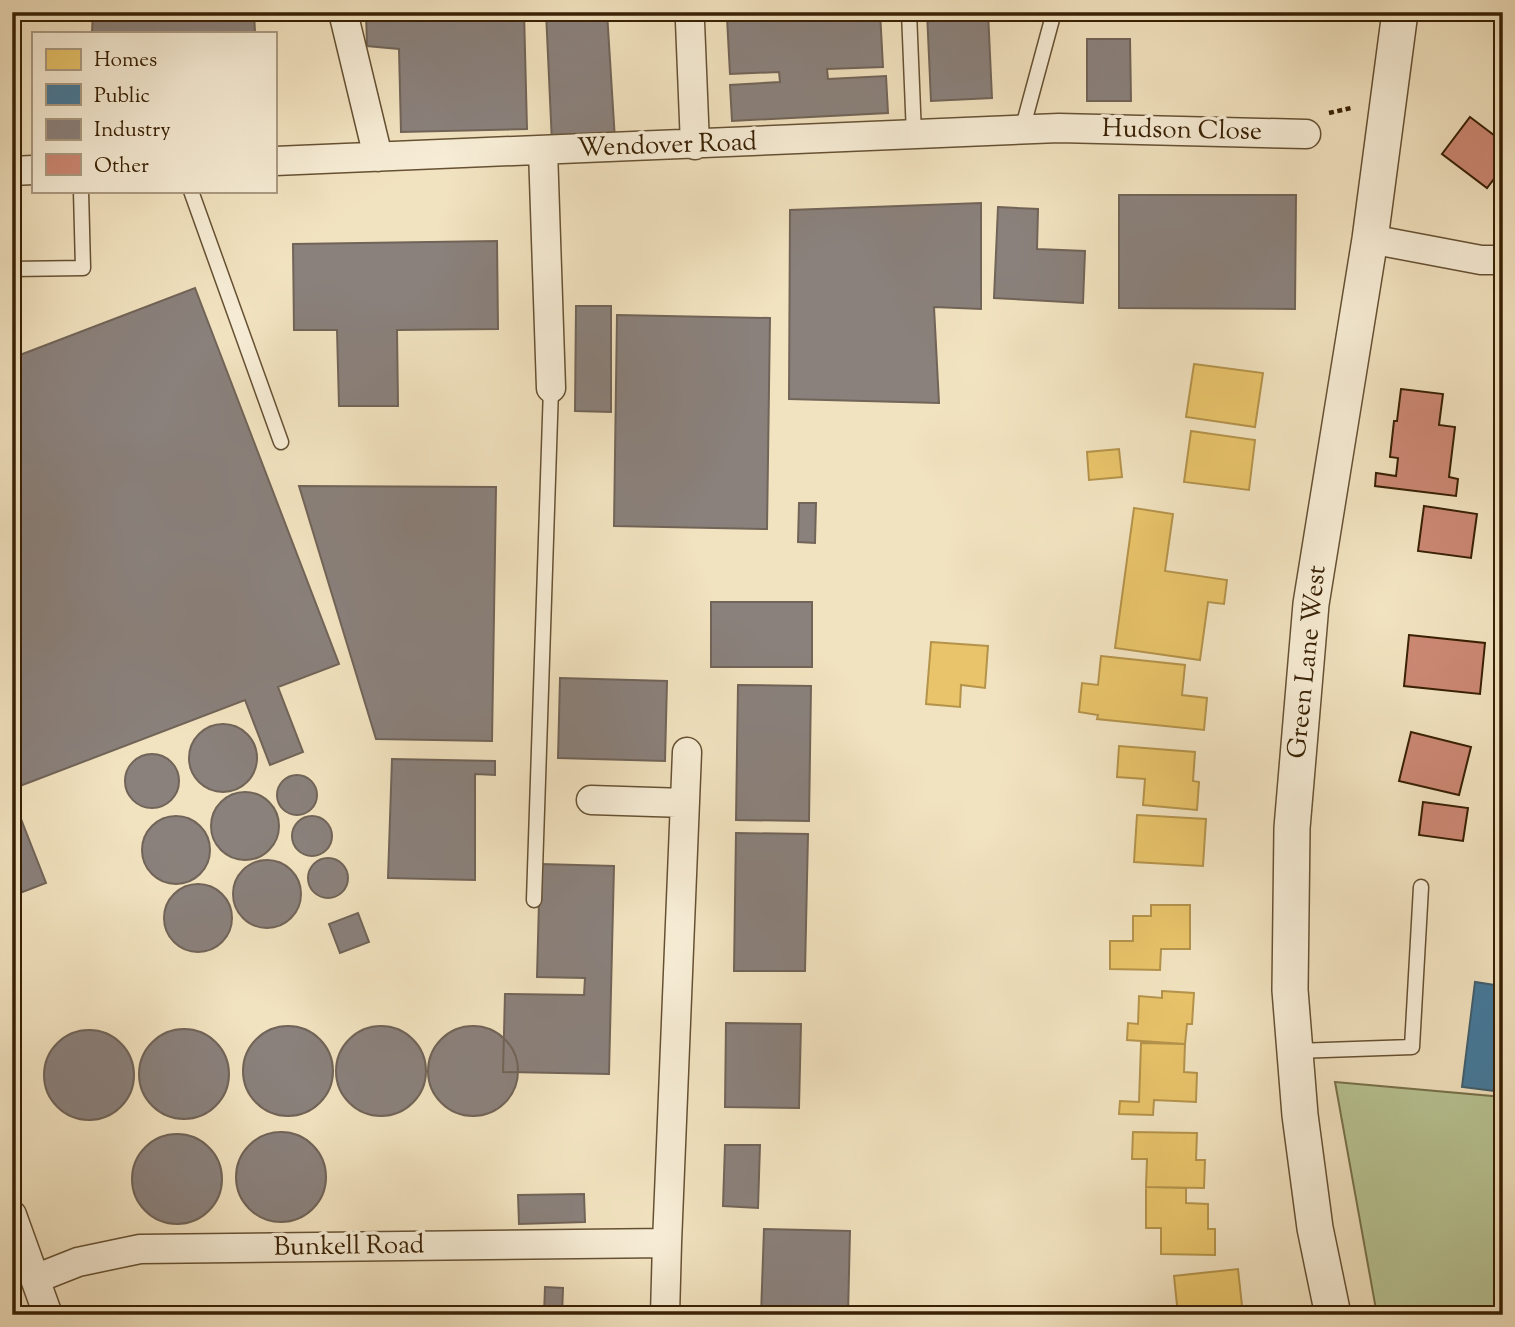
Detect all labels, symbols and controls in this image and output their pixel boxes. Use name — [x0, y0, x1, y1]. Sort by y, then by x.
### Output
legend — [32, 32, 276, 192]
text: Homes — [94, 46, 157, 76]
text: Public — [94, 82, 150, 112]
street label: Hudson Close — [1102, 111, 1262, 151]
text: Industry — [94, 116, 171, 146]
street label: Wendover Road — [576, 124, 758, 168]
text: Other — [94, 152, 149, 182]
street label: Green Lane West — [1279, 563, 1337, 760]
street label: Bunkell Road — [273, 1227, 425, 1267]

